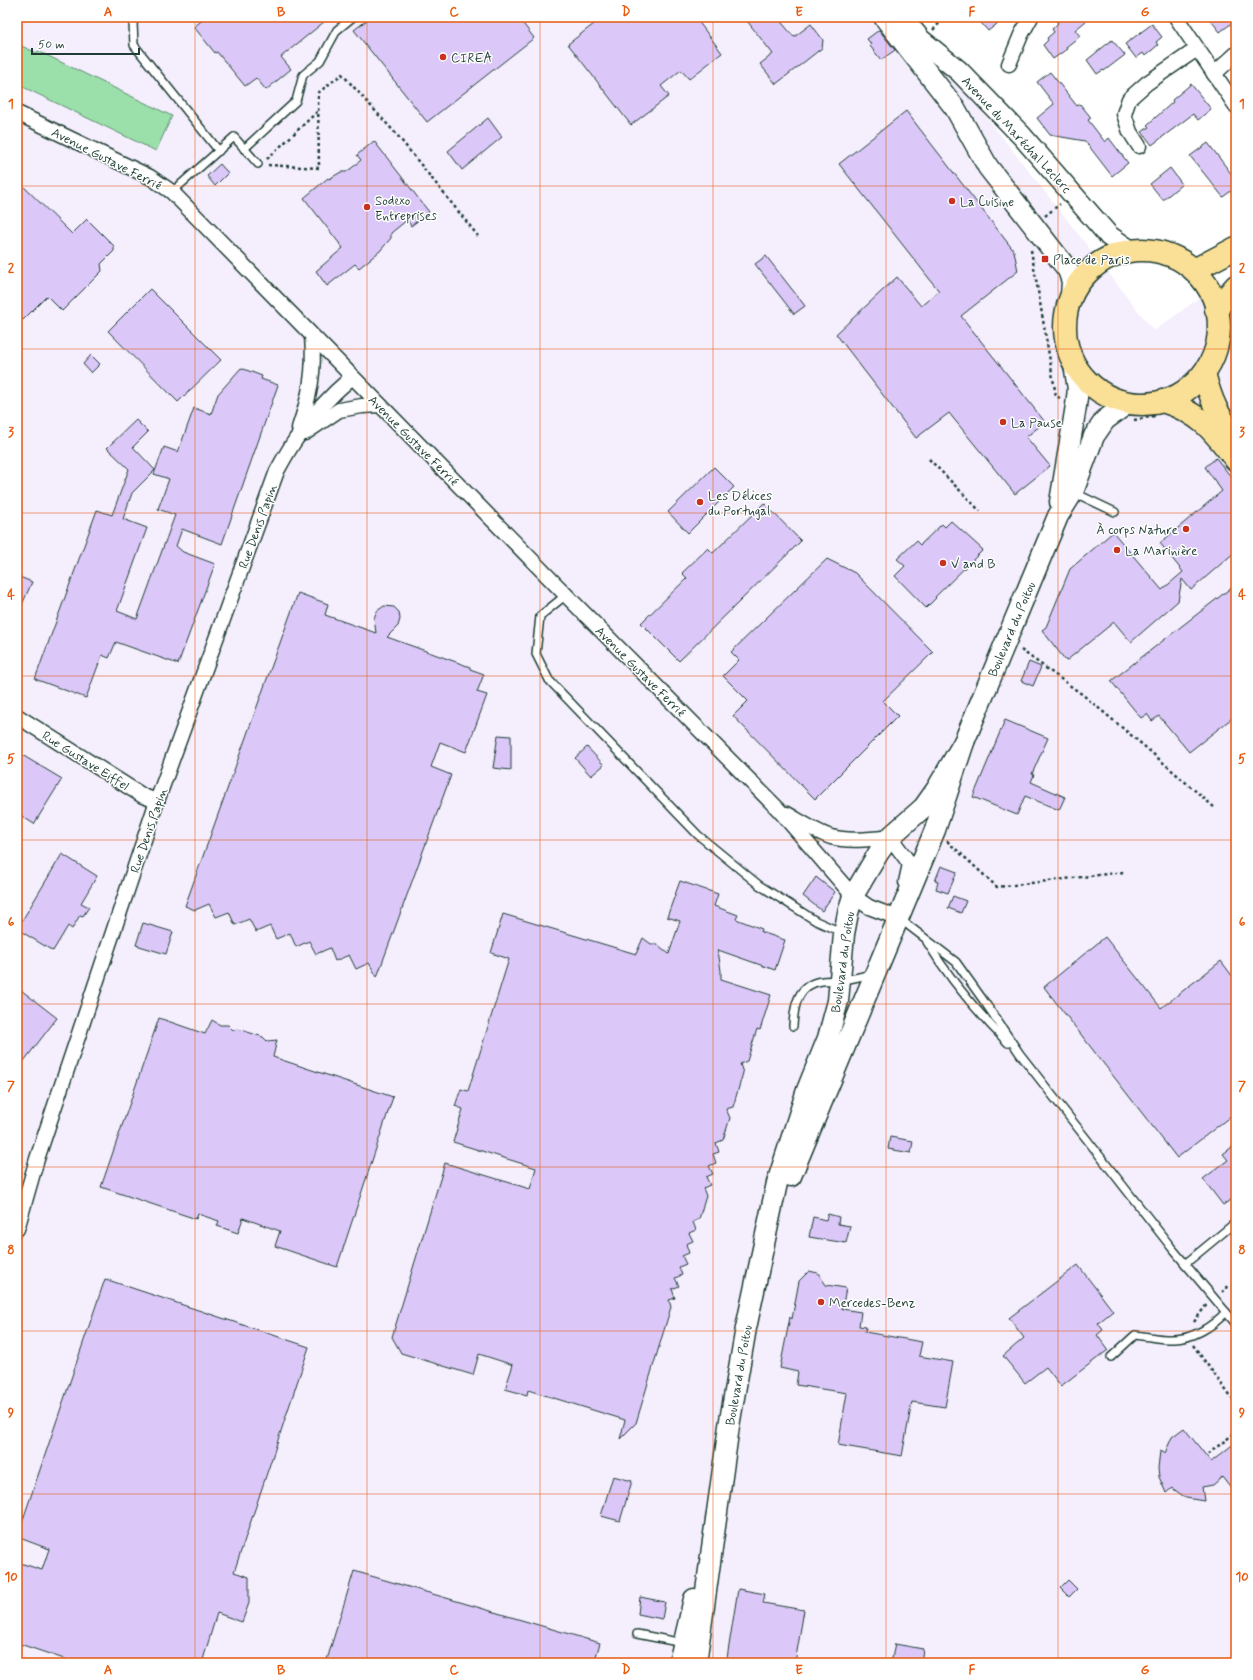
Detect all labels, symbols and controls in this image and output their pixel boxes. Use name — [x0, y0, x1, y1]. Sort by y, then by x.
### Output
text: A — [104, 4, 112, 21]
text: B — [277, 4, 286, 21]
text: C — [449, 4, 459, 21]
text: D — [622, 4, 631, 21]
text: E — [795, 4, 803, 21]
text: F — [969, 4, 976, 21]
text: G — [1141, 4, 1150, 21]
scale bar — [32, 30, 139, 56]
text: 50 m — [38, 37, 65, 53]
place label: CIREA — [451, 50, 492, 67]
marker: CIREA — [438, 52, 448, 62]
street label: Avenue du Maréchal Leclerc — [957, 73, 1075, 197]
text: 1 — [8, 96, 14, 113]
text: 1 — [1239, 96, 1245, 113]
street label: Avenue Gustave Ferrié — [48, 124, 164, 195]
place label: Sodexo Entreprises — [375, 193, 437, 225]
place label: La Cuisine — [960, 194, 1014, 211]
marker: La Cuisine — [947, 196, 957, 206]
marker: Sodexo Entreprises — [362, 202, 372, 212]
place label: Place de Paris — [1053, 252, 1130, 269]
marker: Place de Paris — [1040, 254, 1050, 264]
text: 2 — [8, 260, 15, 277]
text: 2 — [1239, 260, 1246, 277]
street label: Avenue Gustave Ferrié — [364, 392, 462, 490]
place label: La Pause — [1011, 415, 1062, 432]
marker: La Pause — [998, 417, 1008, 427]
text: 3 — [8, 424, 14, 441]
text: 3 — [1239, 424, 1245, 441]
street label: Rue Denis Papin — [235, 482, 282, 571]
place label: Les Délices du Portugal — [708, 488, 772, 520]
marker: Les Délices du Portugal — [695, 497, 705, 507]
place label: À corps Nature — [1096, 522, 1178, 539]
marker: À corps Nature — [1181, 524, 1191, 534]
place label: La Marinière — [1125, 543, 1198, 560]
marker: La Marinière — [1112, 545, 1122, 555]
place label: V and B — [951, 556, 995, 573]
marker: V and B — [938, 558, 948, 568]
street label: Boulevard du Poitou — [985, 579, 1040, 680]
text: 4 — [7, 587, 15, 604]
text: 4 — [1238, 587, 1246, 604]
street label: Avenue Gustave Ferrié — [591, 623, 689, 721]
street label: Rue Gustave Eiffel — [38, 728, 132, 795]
text: 5 — [7, 751, 15, 768]
text: 5 — [1238, 751, 1246, 768]
street label: Rue Denis Papin — [127, 786, 172, 875]
street label: Boulevard du Poitou — [828, 910, 859, 1014]
text: 6 — [8, 914, 15, 931]
text: 6 — [1239, 914, 1246, 931]
text: 7 — [7, 1078, 15, 1095]
text: 7 — [1238, 1078, 1246, 1095]
text: 8 — [7, 1242, 15, 1259]
text: 8 — [1238, 1242, 1246, 1259]
place label: Mercedes-Benz — [829, 1295, 916, 1312]
marker: Mercedes-Benz — [816, 1297, 826, 1307]
street label: Boulevard du Poitou — [722, 1323, 757, 1427]
text: 9 — [8, 1405, 15, 1422]
text: 9 — [1239, 1405, 1246, 1422]
text: 10 — [4, 1569, 18, 1586]
text: 10 — [1235, 1569, 1249, 1586]
text: A — [104, 1662, 112, 1679]
text: B — [277, 1662, 286, 1679]
text: C — [449, 1662, 459, 1679]
text: D — [622, 1662, 631, 1679]
text: E — [795, 1662, 803, 1679]
text: F — [969, 1662, 976, 1679]
text: G — [1141, 1662, 1150, 1679]

